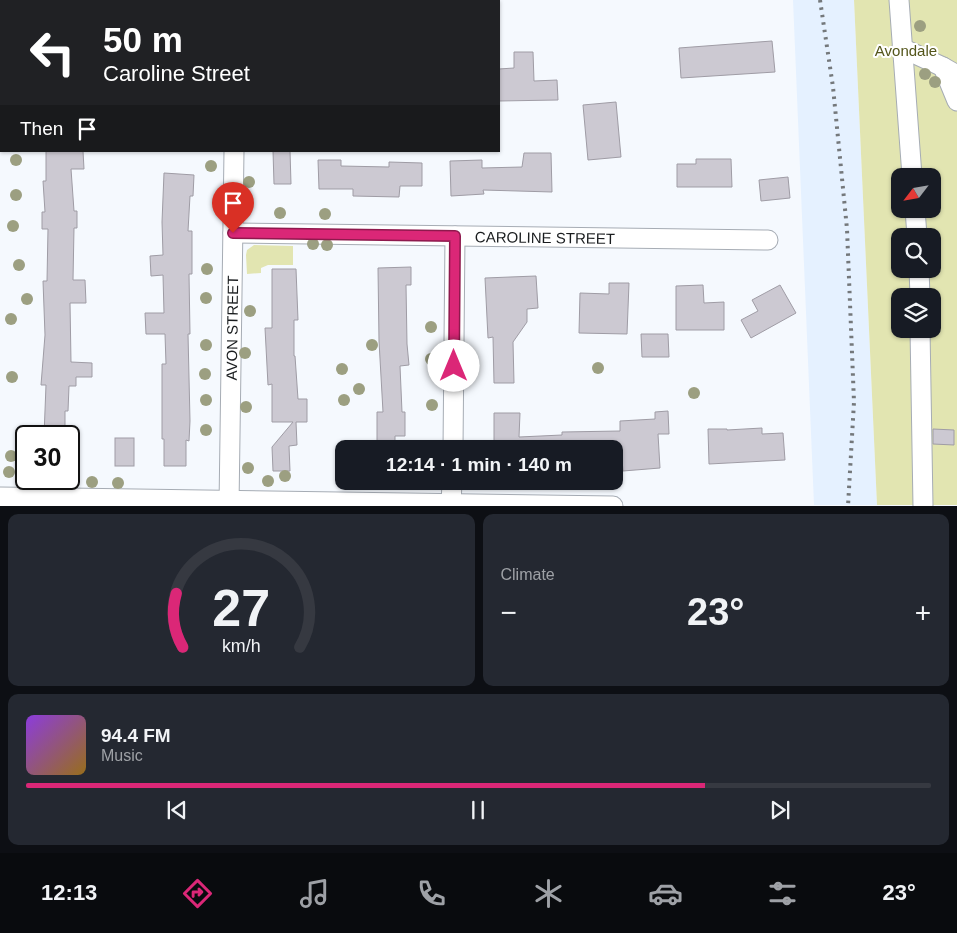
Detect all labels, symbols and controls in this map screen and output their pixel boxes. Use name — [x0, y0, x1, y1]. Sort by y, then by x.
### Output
icon: left — [20, 20, 85, 85]
text: 50 m — [103, 20, 183, 59]
park label: Avondale — [875, 42, 937, 59]
text: Caroline Street — [103, 61, 250, 86]
icon: arrive — [73, 115, 101, 143]
text: Then — [20, 118, 63, 139]
north arrow — [891, 168, 941, 218]
map controls — [891, 168, 941, 338]
pin — [212, 182, 254, 233]
icon: arrive — [219, 189, 247, 217]
street label: CAROLINE STREET — [475, 228, 615, 246]
button: search — [891, 228, 941, 278]
street label: AVON STREET — [222, 275, 241, 381]
button: layers — [891, 288, 941, 338]
position arrow — [427, 339, 479, 391]
speed limit sign: 30 — [15, 425, 80, 490]
text: 12:14 · 1 min · 140 m — [386, 454, 572, 475]
text: Climate — [501, 566, 555, 583]
text: 27 — [212, 579, 270, 637]
text: 23° — [687, 591, 744, 633]
text: − — [501, 597, 517, 628]
text: + — [915, 597, 931, 628]
text: km/h — [222, 636, 261, 656]
text: 94.4 FM — [101, 725, 171, 746]
text: Music — [101, 747, 143, 764]
icon: previous — [163, 796, 191, 824]
icon: pause — [464, 796, 492, 824]
icon: next — [766, 796, 794, 824]
icon: directions — [180, 876, 215, 911]
icon: music — [297, 876, 332, 911]
icon: phone — [414, 876, 449, 911]
icon: climate — [531, 876, 566, 911]
icon: car — [648, 876, 683, 911]
icon: filters — [765, 876, 800, 911]
text: 12:13 — [41, 880, 97, 905]
text: 23° — [883, 880, 916, 905]

